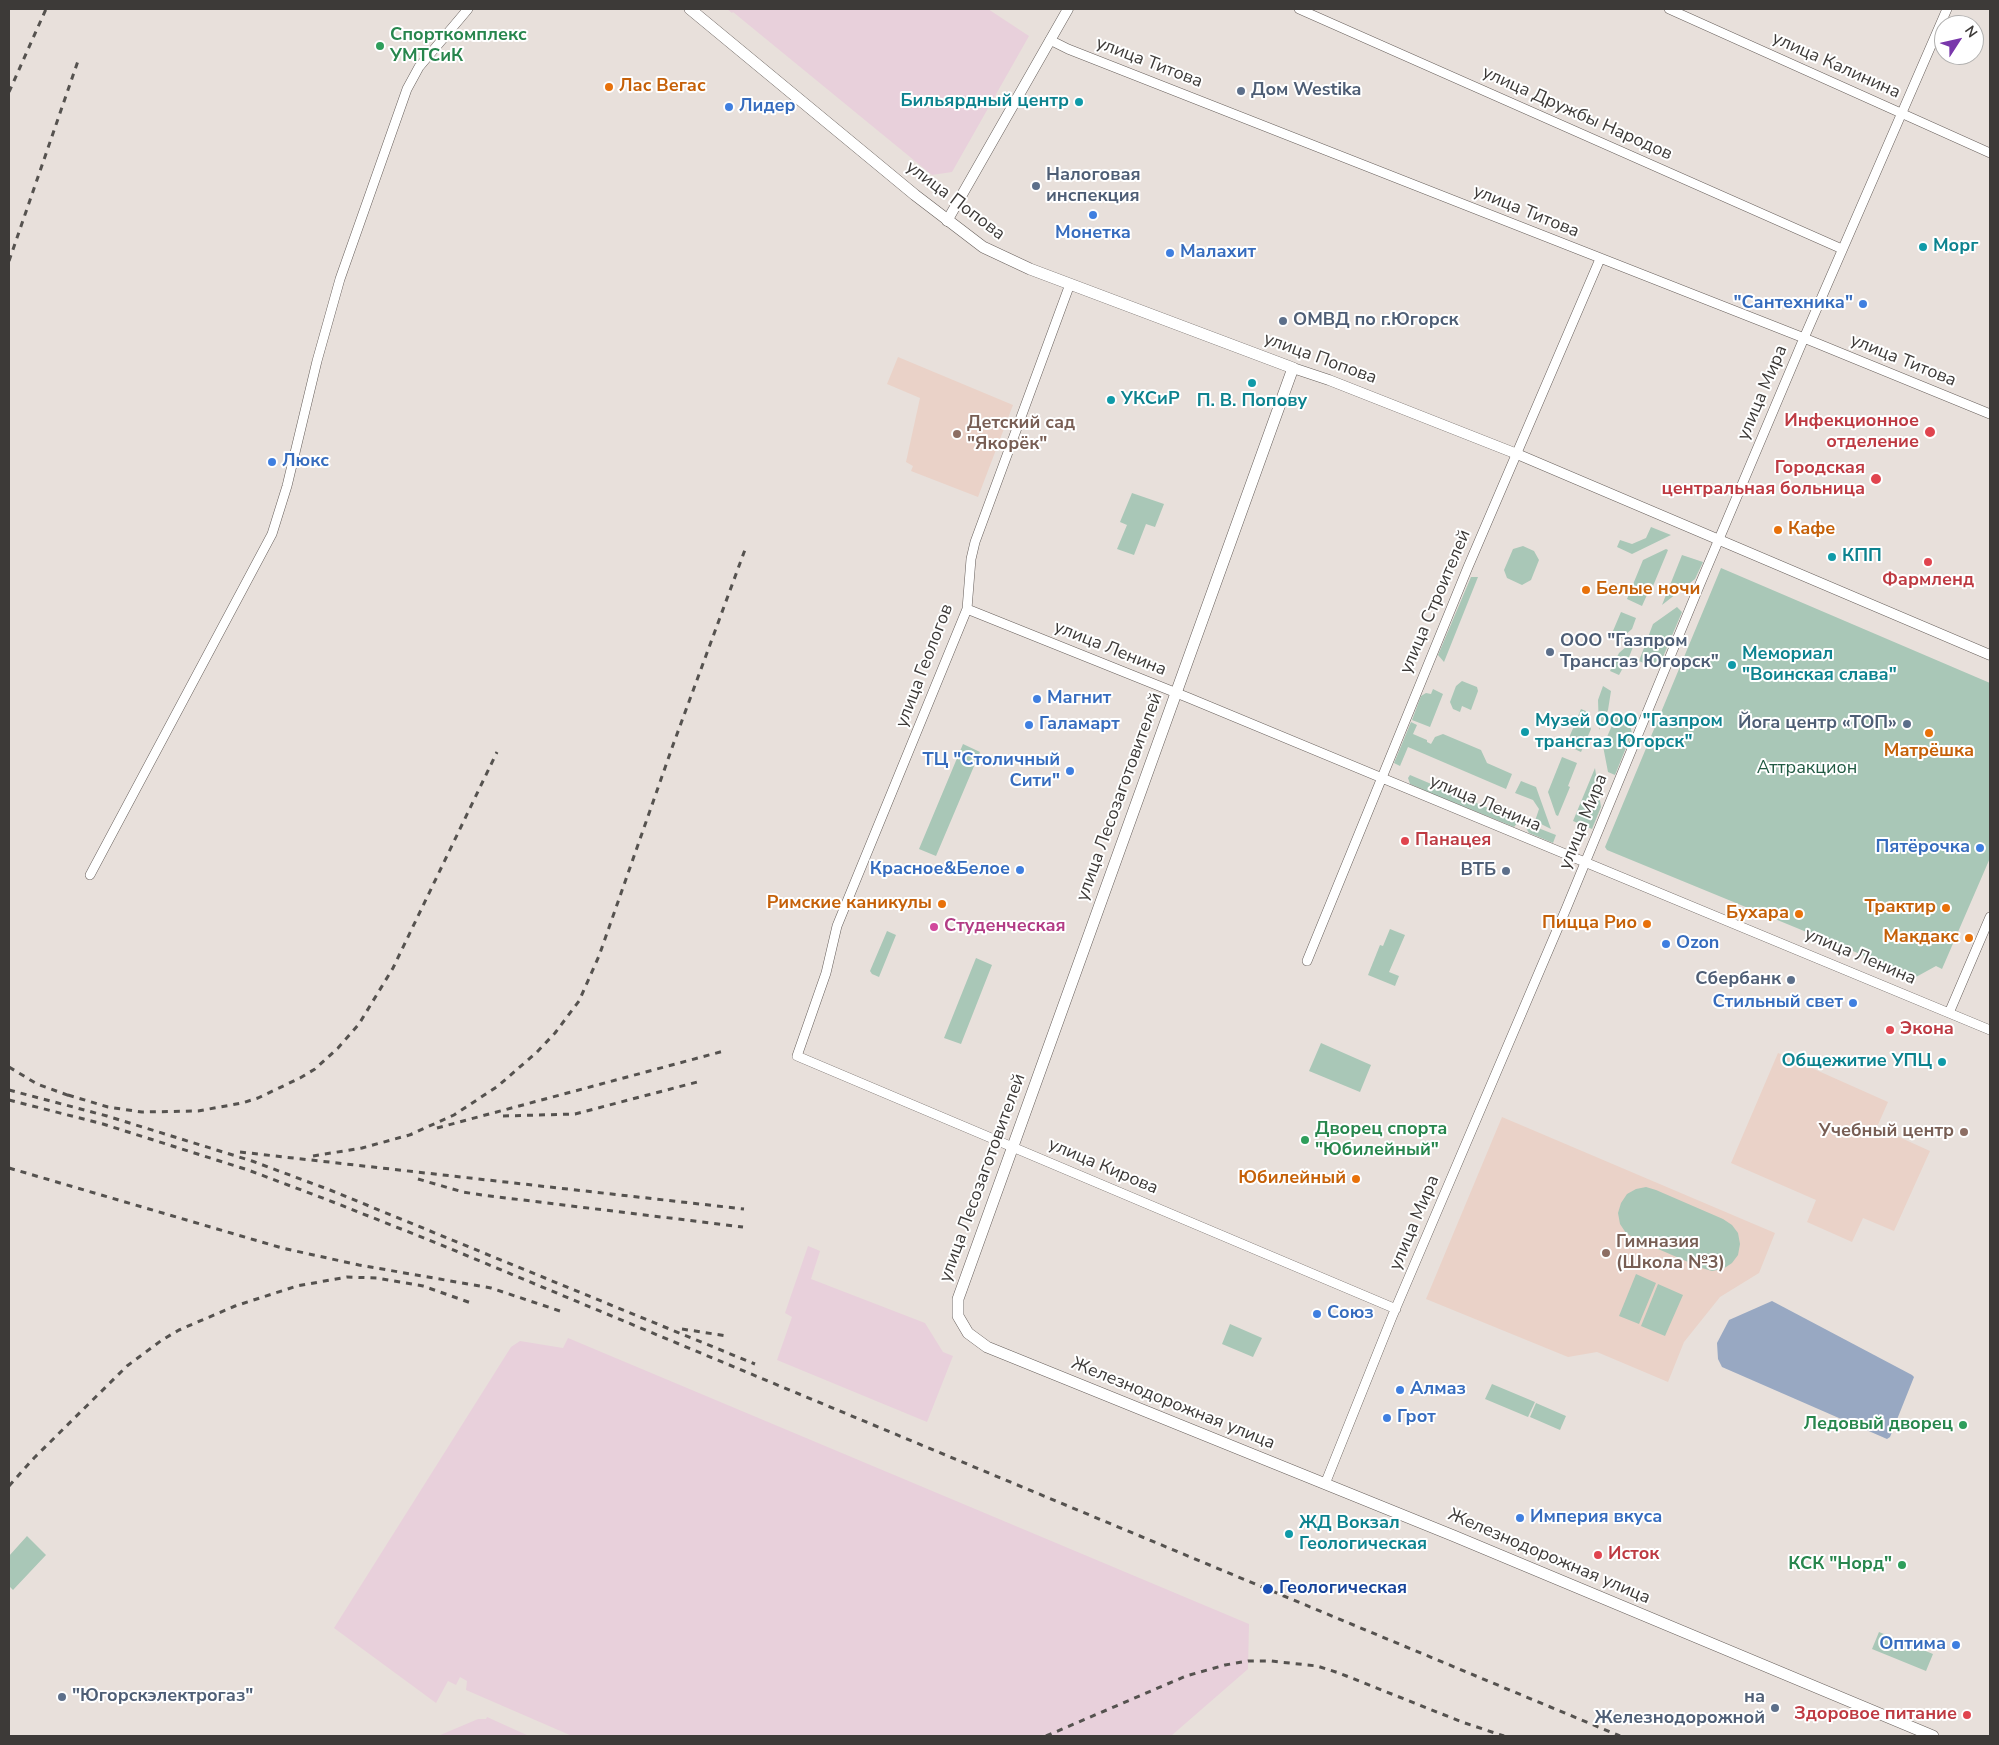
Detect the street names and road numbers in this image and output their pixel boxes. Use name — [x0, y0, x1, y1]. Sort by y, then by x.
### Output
street label: улица Калинина — [1768, 28, 1904, 104]
street label: улица Титова — [1093, 33, 1205, 93]
street label: улица Дружбы Народов — [1479, 62, 1675, 166]
street label: улица Попова — [901, 157, 1009, 245]
street label: улица Титова — [1470, 181, 1582, 243]
street label: улица Попова — [1260, 329, 1380, 389]
street label: улица Титова — [1847, 330, 1959, 392]
street label: улица Мира — [1733, 342, 1793, 444]
street label: улица Строителей — [1396, 527, 1476, 677]
street label: улица Геологов — [892, 601, 958, 731]
street label: улица Ленина — [1051, 617, 1169, 681]
street label: улица Лесозаготовителей — [1072, 690, 1168, 904]
street label: улица Ленина — [1426, 771, 1544, 837]
street label: улица Мира — [1555, 771, 1613, 873]
street label: улица Ленина — [1801, 924, 1919, 990]
street label: улица Лесозаготовителей — [935, 1071, 1031, 1285]
street label: улица Кирова — [1045, 1134, 1161, 1200]
street label: улица Мира — [1385, 1172, 1445, 1274]
street label: Железнодорожная улица — [1068, 1353, 1278, 1455]
street label: Железнодорожная улица — [1445, 1505, 1653, 1609]

